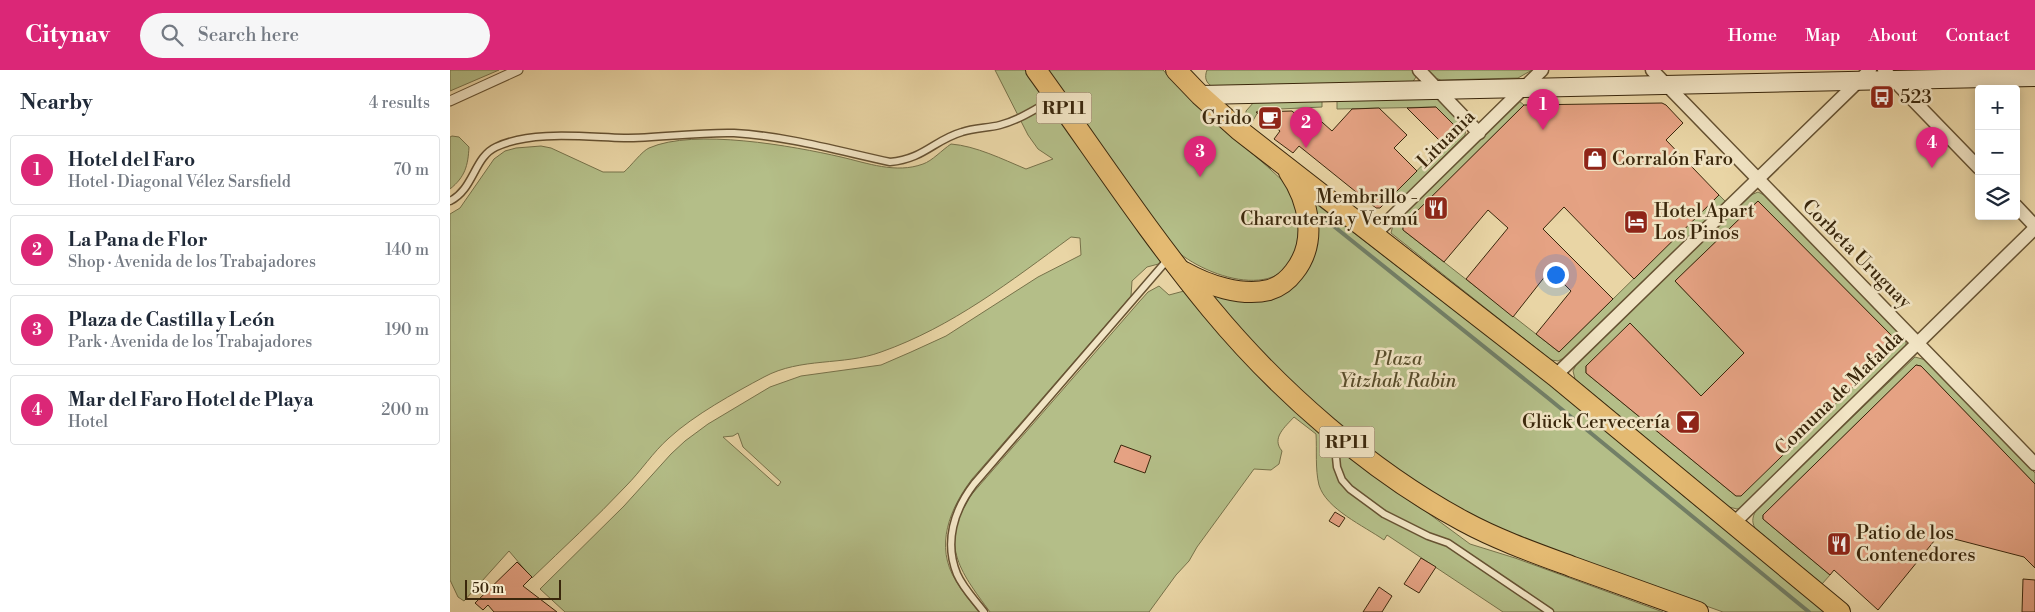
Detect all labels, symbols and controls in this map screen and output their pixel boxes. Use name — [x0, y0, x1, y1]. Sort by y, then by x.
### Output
search box — [140, 13, 490, 58]
text: Citynav — [25, 20, 110, 50]
icon: search — [158, 21, 186, 49]
text: Search here — [198, 23, 299, 47]
text: Home — [1728, 24, 1777, 47]
text: Map — [1805, 24, 1841, 47]
text: About — [1869, 24, 1918, 47]
text: Contact — [1946, 24, 2010, 47]
bus stop icon: 523 — [1869, 84, 1895, 110]
place label: 523 — [1900, 85, 1932, 109]
map controls — [1975, 85, 2020, 220]
button: + — [1975, 85, 2020, 130]
pin: 1 — [1527, 89, 1559, 130]
text: Nearby — [20, 90, 93, 116]
road number: RP11 — [1036, 92, 1092, 124]
text: 4 results — [369, 93, 430, 113]
street label: Lituania — [1412, 104, 1481, 173]
cafe icon: Grido — [1257, 105, 1283, 131]
place label: Grido — [1202, 106, 1252, 130]
pin: 2 — [1290, 107, 1322, 148]
pin: 4 — [1916, 127, 1948, 168]
button: − — [1975, 130, 2020, 175]
pin: 3 — [1184, 136, 1216, 177]
shop icon: Corralón Faro — [1582, 146, 1608, 172]
place label: Corralón Faro — [1612, 147, 1733, 171]
text: Hotel del Faro — [68, 148, 195, 172]
text: 1 — [33, 160, 41, 180]
text: 70 m — [393, 160, 429, 180]
text: Hotel · Diagonal Vélez Sarsfield — [68, 172, 291, 192]
button: layers — [1975, 175, 2020, 220]
place label: Membrillo - Charcutería y Vermú — [1240, 185, 1418, 231]
street label: Corbeta Uruguay — [1797, 194, 1917, 314]
restaurant icon: Membrillo - Charcutería y Vermú — [1423, 195, 1449, 221]
place label: Hotel Apart Los Pinos — [1654, 199, 1755, 245]
hotel icon: Hotel Apart Los Pinos — [1623, 209, 1649, 235]
text: La Pana de Flor — [68, 228, 208, 252]
text: 2 — [32, 240, 42, 260]
text: 140 m — [385, 240, 429, 260]
text: Shop · Avenida de los Trabajadores — [68, 252, 316, 272]
your location — [1543, 262, 1569, 288]
text: Plaza de Castilla y León — [68, 308, 275, 332]
text: 3 — [32, 320, 42, 340]
text: 190 m — [385, 320, 429, 340]
street label: Comuna de Mafalda — [1770, 325, 1908, 460]
text: Park · Avenida de los Trabajadores — [68, 332, 312, 352]
park label: Plaza Yitzhak Rabin — [1340, 347, 1457, 393]
text: Mar del Faro Hotel de Playa — [68, 388, 313, 412]
text: 4 — [32, 400, 42, 420]
text: 200 m — [381, 400, 429, 420]
bar icon: Glück Cervecería — [1675, 409, 1701, 435]
place label: Glück Cervecería — [1522, 410, 1670, 434]
text: Hotel — [68, 412, 108, 432]
road number: RP11 — [1320, 427, 1374, 458]
place label: Patio de los Contenedores — [1856, 521, 1976, 567]
restaurant icon: Patio de los Contenedores — [1826, 531, 1852, 557]
scale bar — [465, 577, 561, 600]
text: 50 m — [472, 580, 504, 598]

